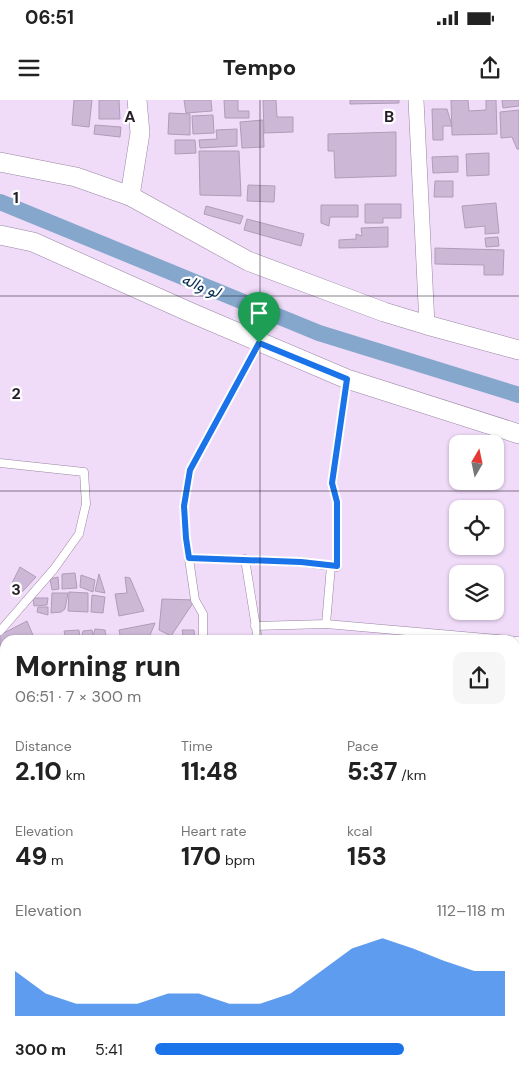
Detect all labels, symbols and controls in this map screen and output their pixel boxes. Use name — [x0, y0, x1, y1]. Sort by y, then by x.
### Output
text: 06:51 — [25, 5, 74, 30]
text: Tempo — [223, 53, 296, 82]
icon: menu — [15, 54, 43, 82]
icon: share — [476, 54, 504, 82]
text: A — [124, 106, 136, 127]
text: B — [384, 106, 394, 127]
text: 1 — [13, 187, 19, 208]
water label: لو واله — [178, 268, 225, 304]
pin — [238, 292, 280, 343]
icon: arrive — [245, 299, 273, 327]
text: 2 — [11, 383, 21, 404]
north arrow — [449, 435, 504, 490]
map controls — [449, 435, 504, 620]
button: locate — [449, 500, 504, 555]
button: layers — [449, 565, 504, 620]
text: 3 — [11, 579, 21, 600]
text: Morning run — [15, 648, 181, 685]
button: share — [453, 652, 505, 704]
text: 06:51 · 7 × 300 m — [15, 686, 141, 707]
text: Distance — [15, 737, 72, 755]
text: Time — [181, 737, 213, 755]
text: Pace — [347, 737, 378, 755]
text: 2.10 — [15, 755, 62, 788]
text: 11:48 — [181, 755, 238, 788]
text: 5:37 — [347, 755, 397, 788]
text: km — [62, 766, 85, 784]
text: /km — [397, 766, 426, 784]
text: Elevation — [15, 822, 73, 840]
text: Heart rate — [181, 822, 246, 840]
text: kcal — [347, 822, 372, 840]
text: 49 — [15, 840, 47, 873]
text: 170 — [181, 840, 221, 873]
text: 153 — [347, 840, 387, 873]
text: m — [47, 851, 63, 869]
text: bpm — [221, 851, 255, 869]
text: Elevation — [15, 900, 82, 921]
text: 112–118 m — [437, 900, 505, 921]
text: 300 m — [15, 1039, 66, 1060]
text: 5:41 — [95, 1039, 123, 1060]

